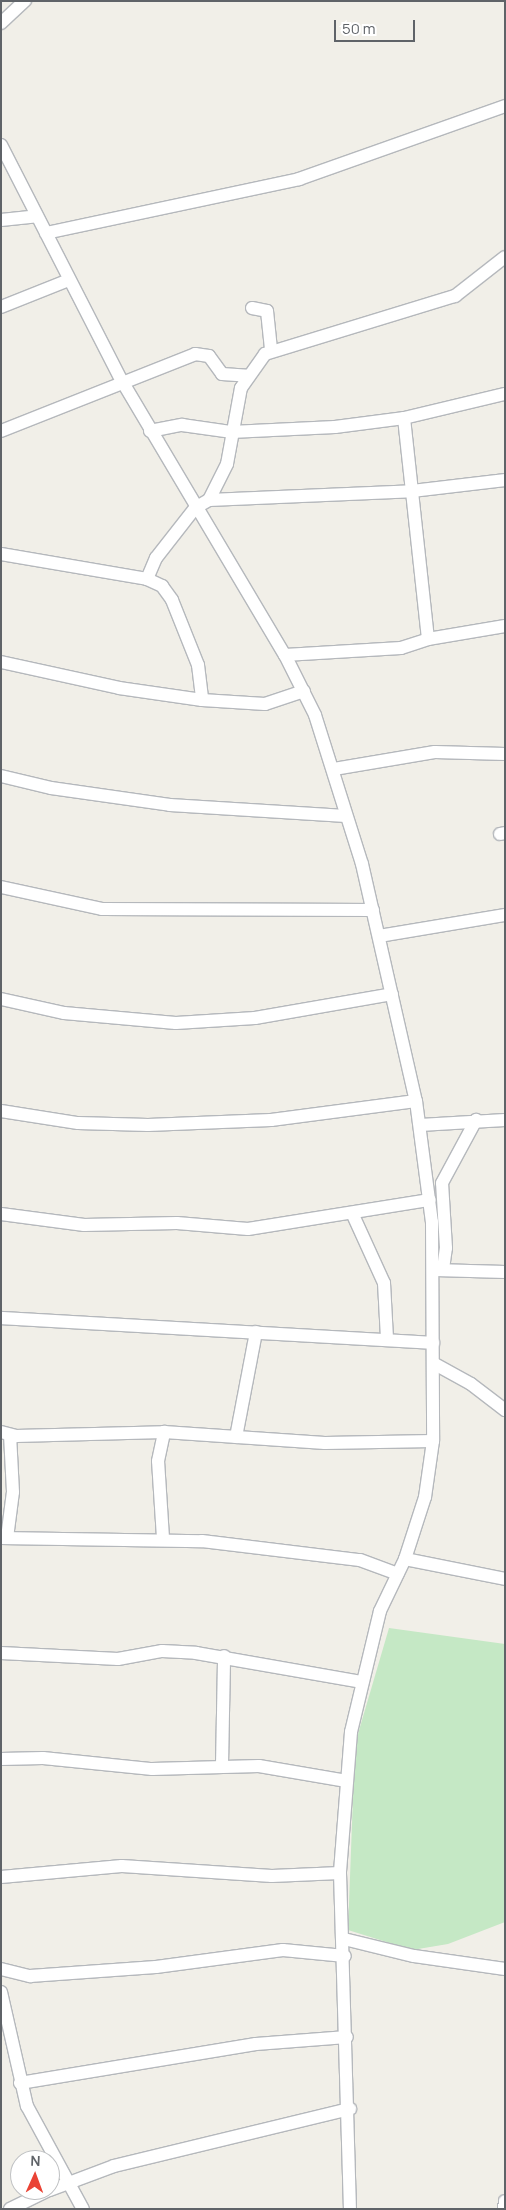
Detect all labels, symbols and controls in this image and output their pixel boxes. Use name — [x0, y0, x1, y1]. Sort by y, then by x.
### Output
scale bar — [336, 10, 417, 42]
text: 50 m — [342, 18, 376, 39]
north arrow — [10, 2150, 60, 2200]
text: N — [30, 2151, 41, 2170]

